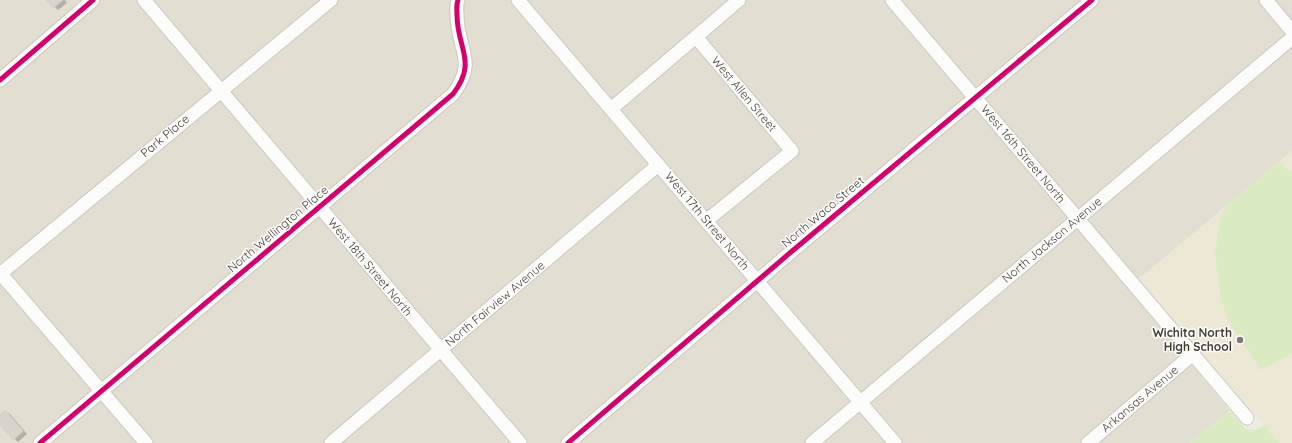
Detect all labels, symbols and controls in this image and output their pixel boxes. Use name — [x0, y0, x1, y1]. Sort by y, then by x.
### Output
street label: West Allen Street — [708, 53, 780, 135]
street label: West 16th Street North — [978, 101, 1069, 206]
street label: Park Place — [137, 111, 192, 160]
street label: West 17th Street North — [662, 169, 753, 273]
street label: North Waco Street — [778, 173, 867, 250]
street label: North Wellington Place — [224, 182, 331, 275]
street label: North Jackson Avenue — [999, 193, 1105, 286]
street label: West 18th Street North — [325, 214, 416, 319]
street label: North Fairview Avenue — [442, 257, 548, 350]
place label: Wichita North High School — [1152, 325, 1232, 354]
marker: Wichita North High School — [1235, 335, 1245, 345]
street label: Arkansas Avenue — [1098, 362, 1181, 435]

